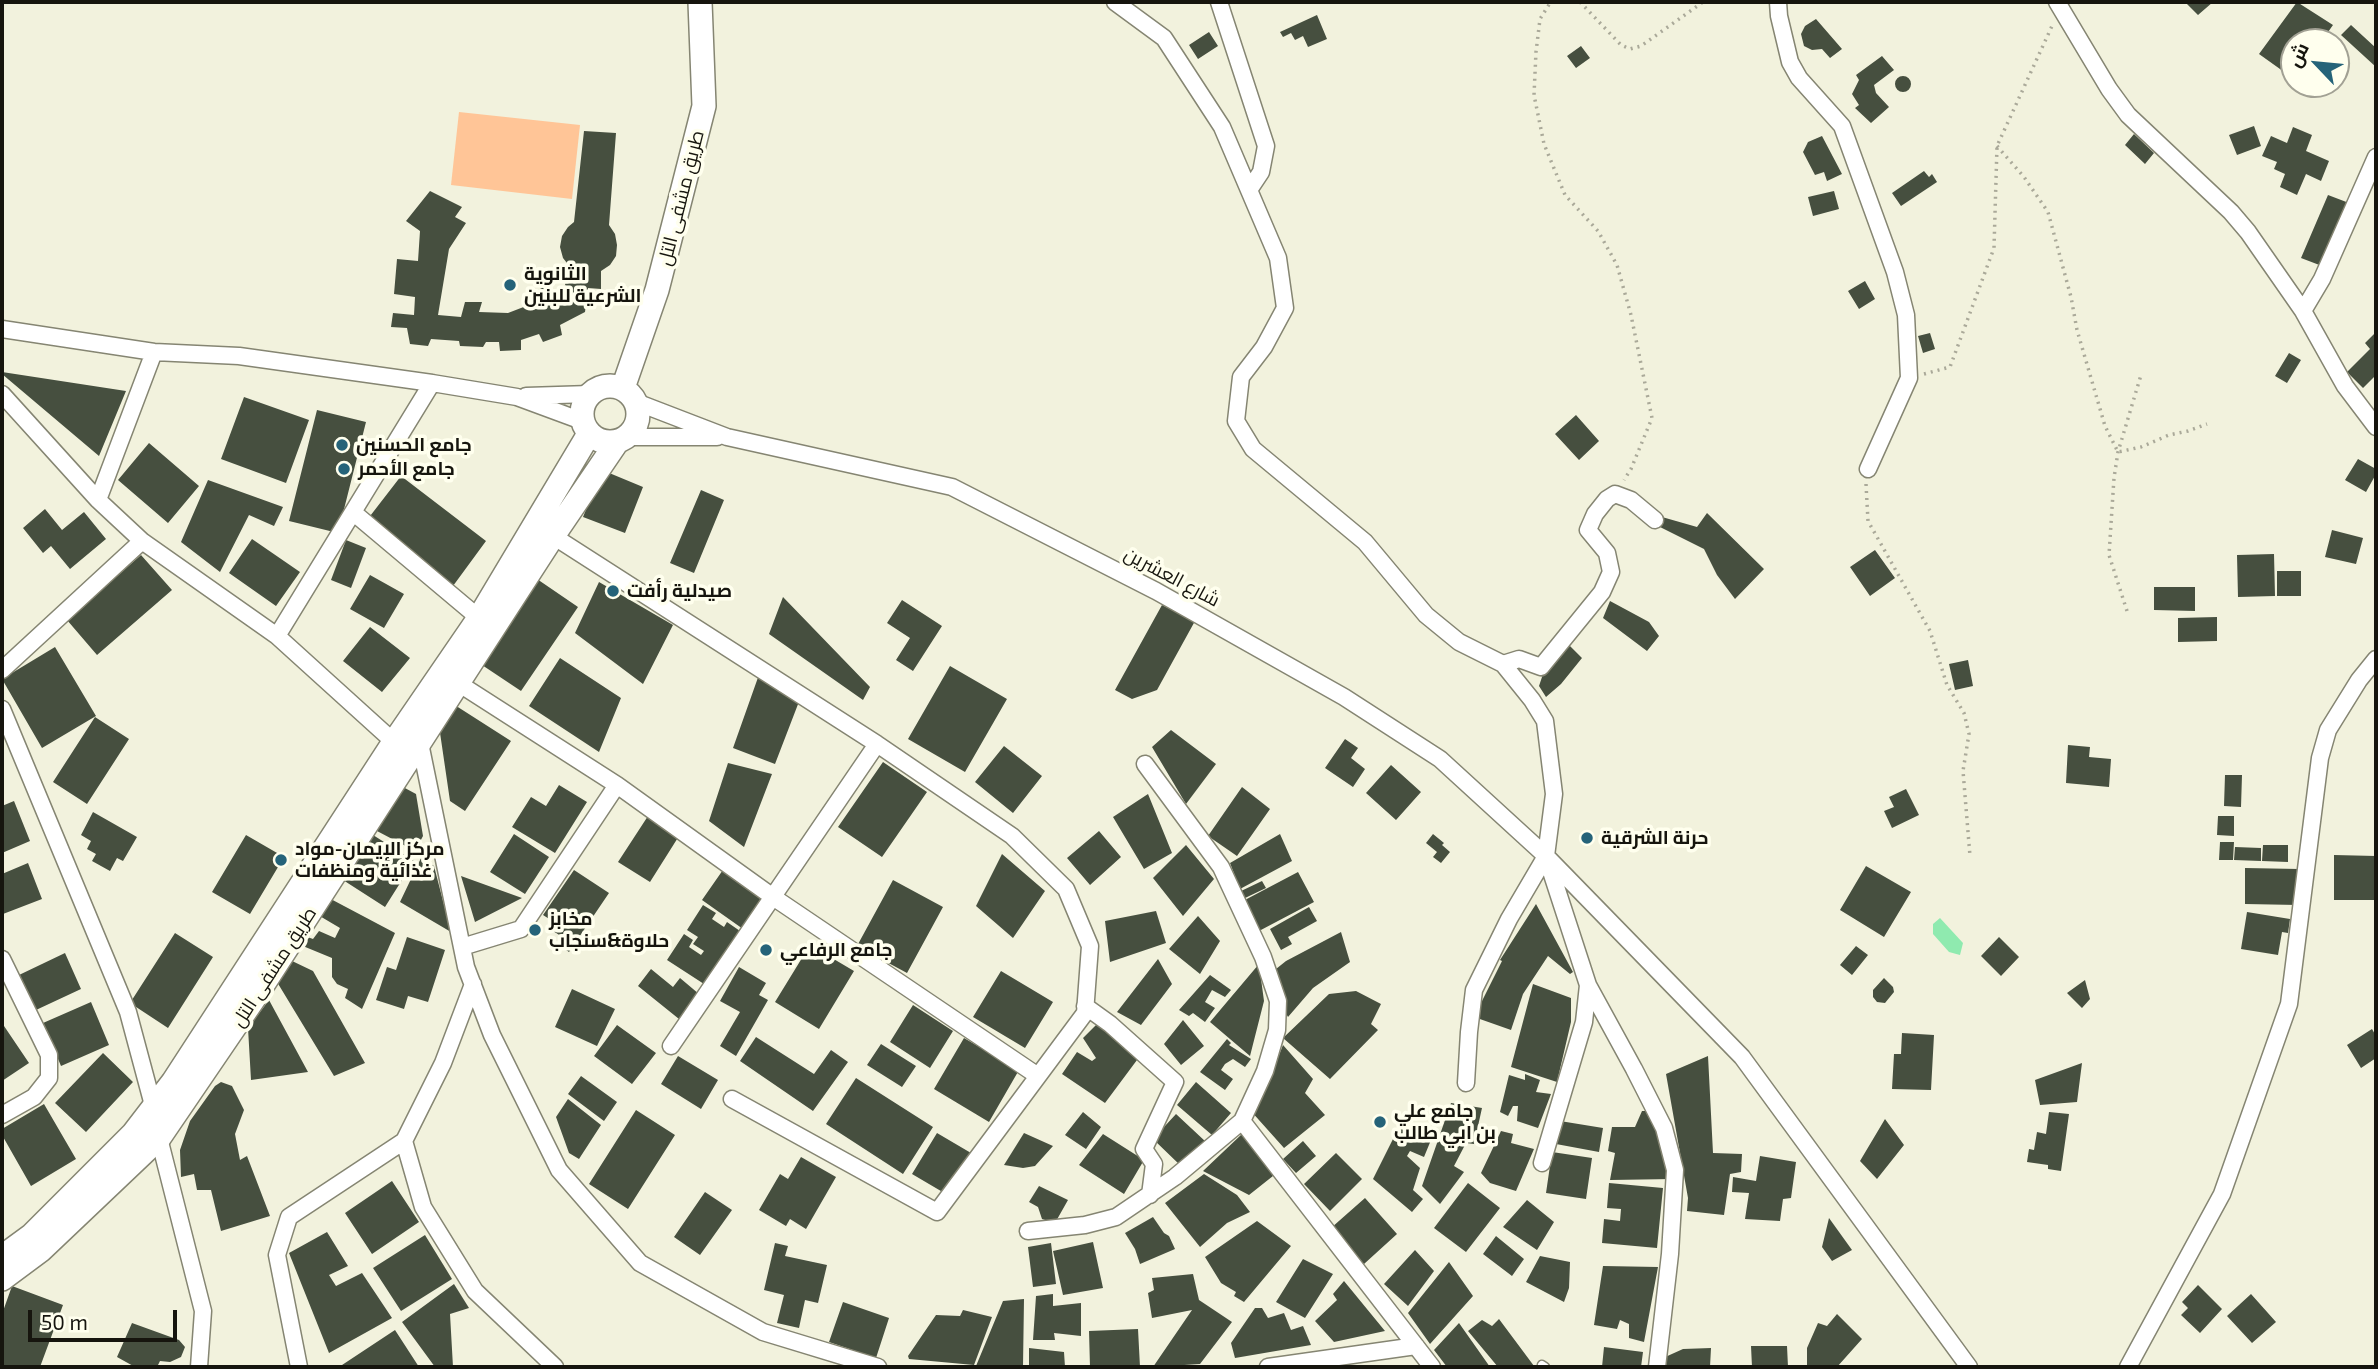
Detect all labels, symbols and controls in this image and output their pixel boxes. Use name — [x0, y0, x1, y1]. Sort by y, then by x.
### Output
north arrow — [2280, 28, 2350, 98]
text: ش — [2282, 38, 2313, 70]
street label: طريق مشفى التل — [653, 128, 709, 268]
place label: الثانوية الشرعية للبنين — [524, 263, 642, 307]
marker: الثانوية الشرعية للبنين — [502, 277, 518, 293]
place label: جامع الحسنين — [356, 434, 472, 456]
marker: جامع الحسنين — [334, 437, 350, 453]
place label: جامع الأحمر — [358, 458, 455, 480]
marker: جامع الأحمر — [336, 461, 352, 477]
street label: شارع العشرين — [1120, 542, 1224, 612]
place label: صيدلية رأفت — [627, 580, 732, 602]
marker: صيدلية رأفت — [605, 583, 621, 599]
place label: حرنة الشرقية — [1601, 827, 1708, 849]
marker: حرنة الشرقية — [1579, 830, 1595, 846]
place label: مركز الإيمان-مواد غذائية ومنظفات — [295, 838, 444, 882]
marker: مركز الإيمان-مواد غذائية ومنظفات — [273, 852, 289, 868]
street label: طريق مشفى التل — [227, 903, 321, 1031]
place label: مخابز حلاوة&سنجاب — [549, 908, 669, 952]
marker: مخابز حلاوة&سنجاب — [527, 922, 543, 938]
place label: جامع الرفاعي — [780, 939, 893, 961]
marker: جامع الرفاعي — [758, 942, 774, 958]
place label: جامع علي بن ابي طالب — [1394, 1100, 1496, 1144]
marker: جامع علي بن ابي طالب — [1372, 1114, 1388, 1130]
scale bar — [32, 1296, 180, 1340]
text: 50 m — [41, 1309, 88, 1334]

